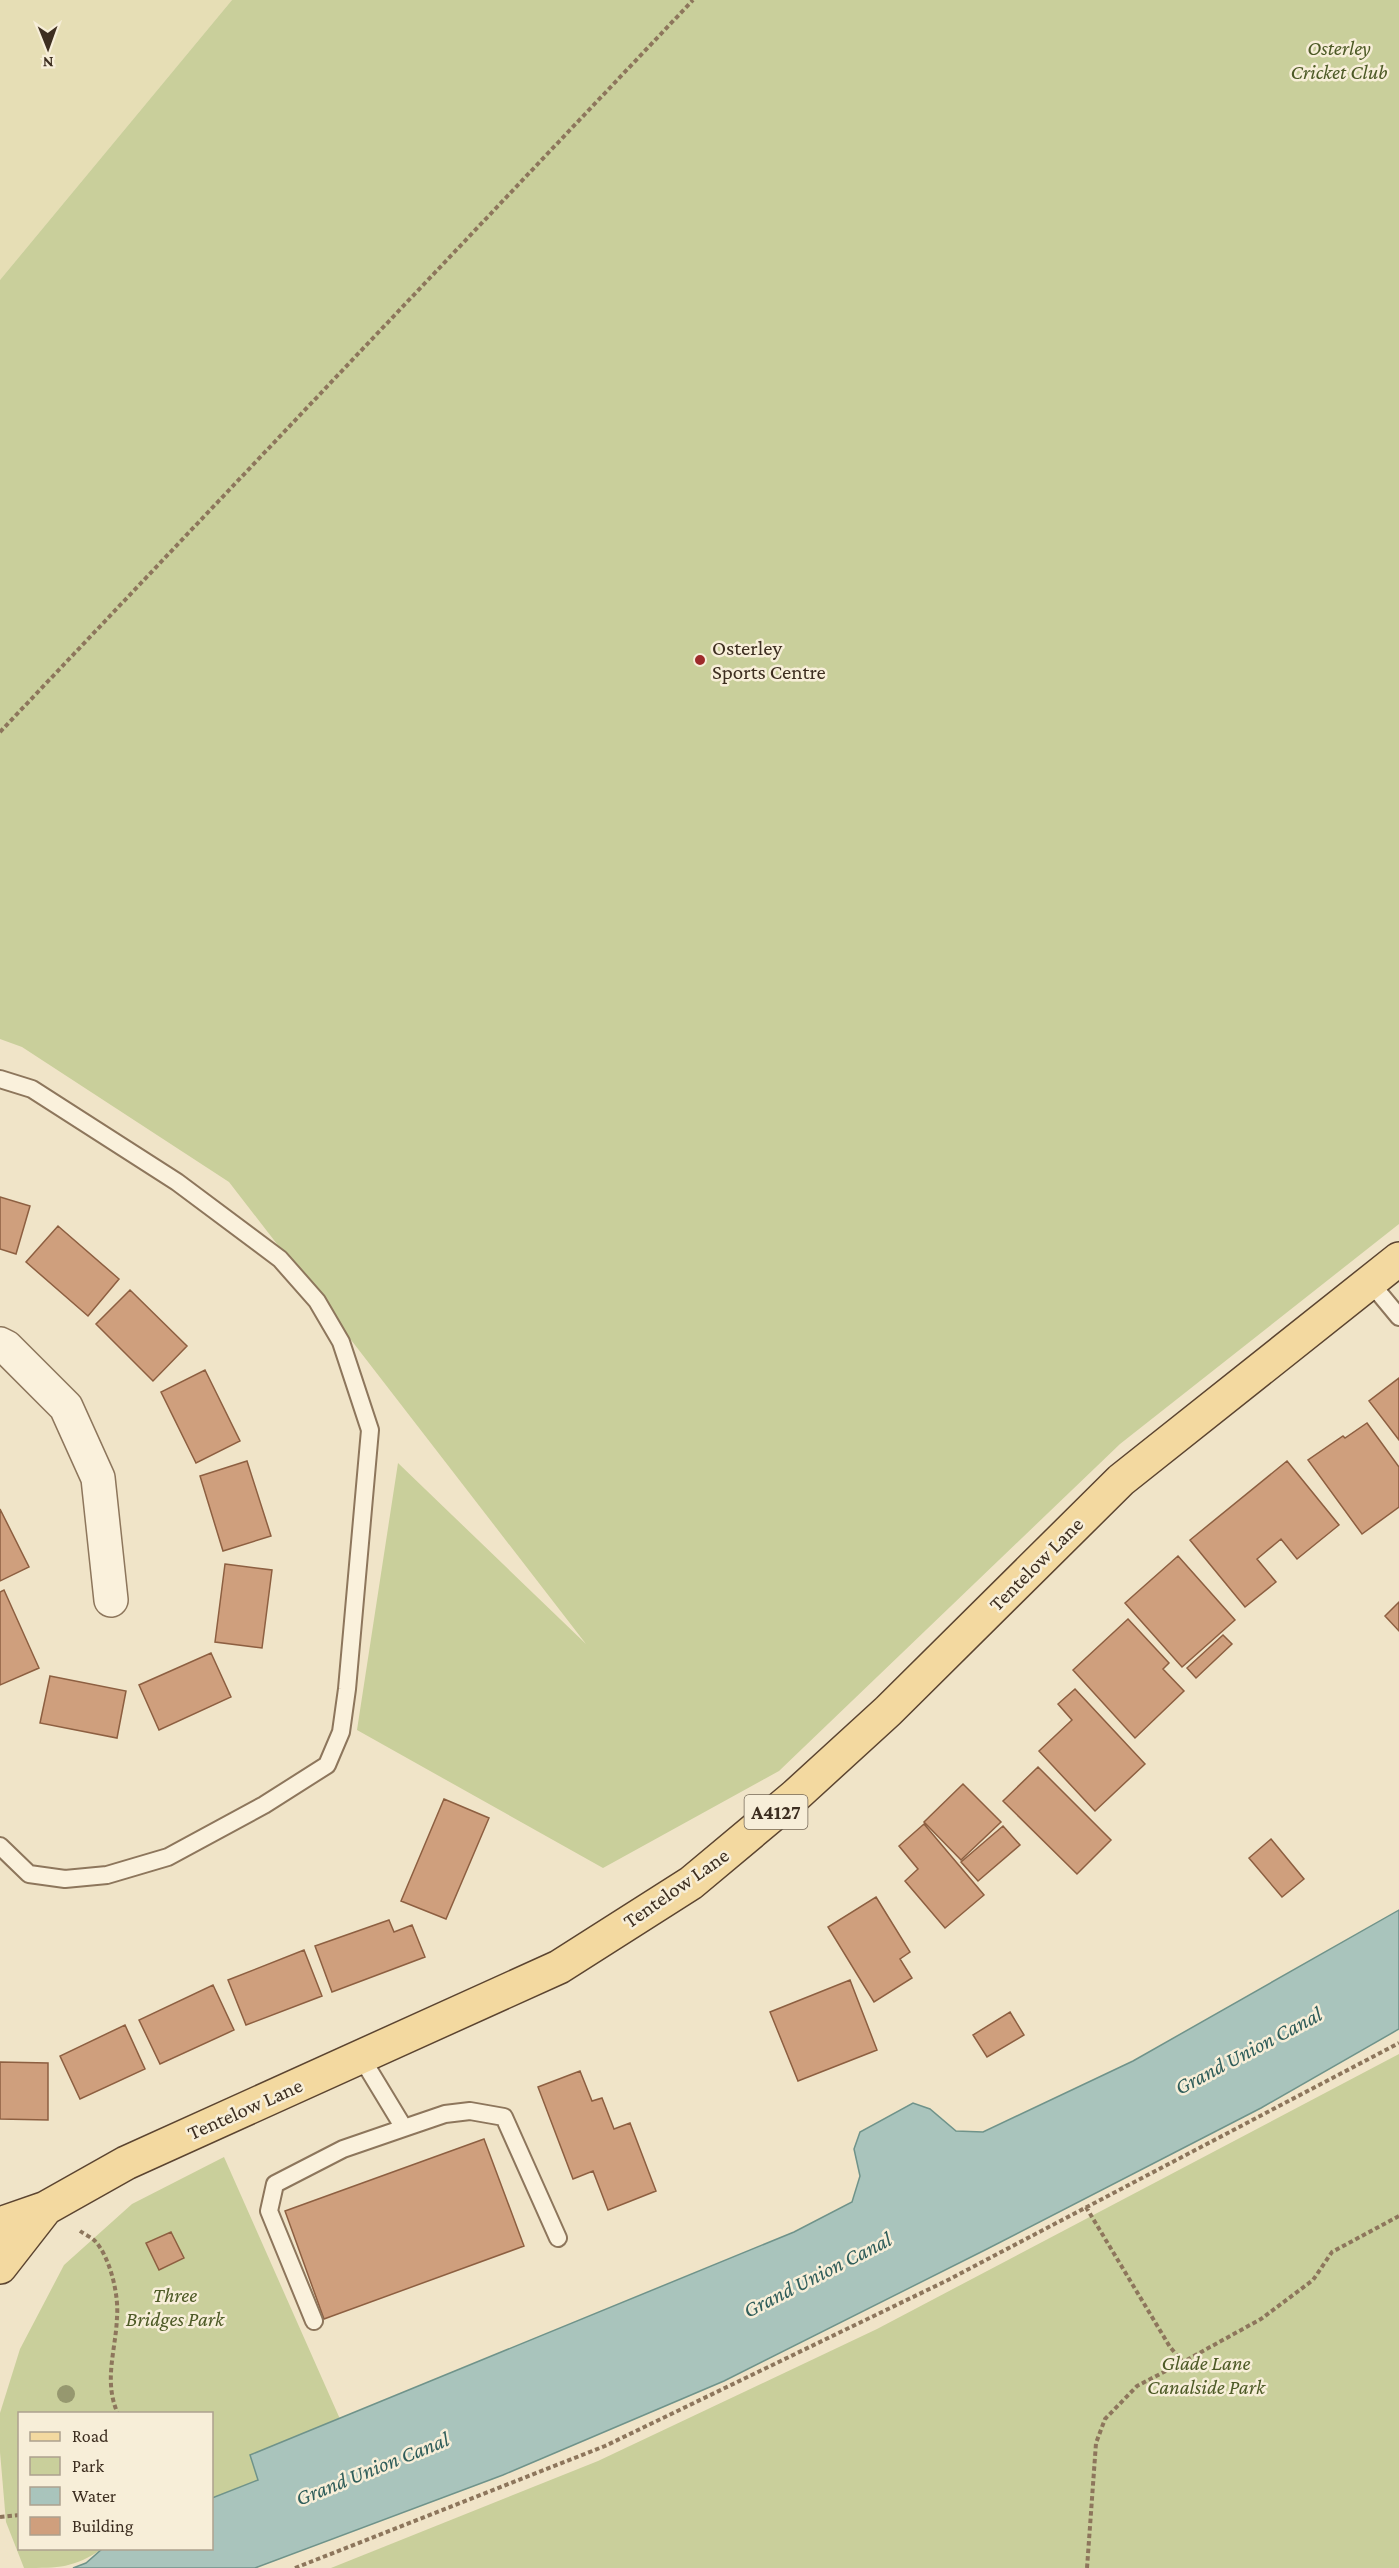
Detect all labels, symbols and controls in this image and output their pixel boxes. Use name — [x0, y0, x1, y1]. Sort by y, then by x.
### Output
north arrow — [18, 18, 78, 78]
park label: Osterley Cricket Club — [1290, 36, 1388, 84]
text: N — [43, 54, 54, 71]
place label: Osterley Sports Centre — [712, 636, 826, 684]
marker: Osterley Sports Centre — [693, 653, 707, 667]
street label: Tentelow Lane — [984, 1512, 1088, 1616]
road number: A4127 — [744, 1795, 808, 1829]
street label: Tentelow Lane — [619, 1843, 733, 1933]
water label: Grand Union Canal — [1170, 2001, 1327, 2100]
street label: Tentelow Lane — [184, 2073, 306, 2145]
water label: Grand Union Canal — [739, 2226, 896, 2323]
park label: Three Bridges Park — [126, 2283, 225, 2331]
park label: Glade Lane Canalside Park — [1147, 2351, 1266, 2399]
legend — [18, 2412, 213, 2550]
text: Road — [72, 2426, 109, 2446]
water label: Grand Union Canal — [292, 2426, 453, 2511]
text: Park — [72, 2456, 104, 2476]
text: Water — [72, 2486, 117, 2506]
text: Building — [72, 2516, 134, 2536]

